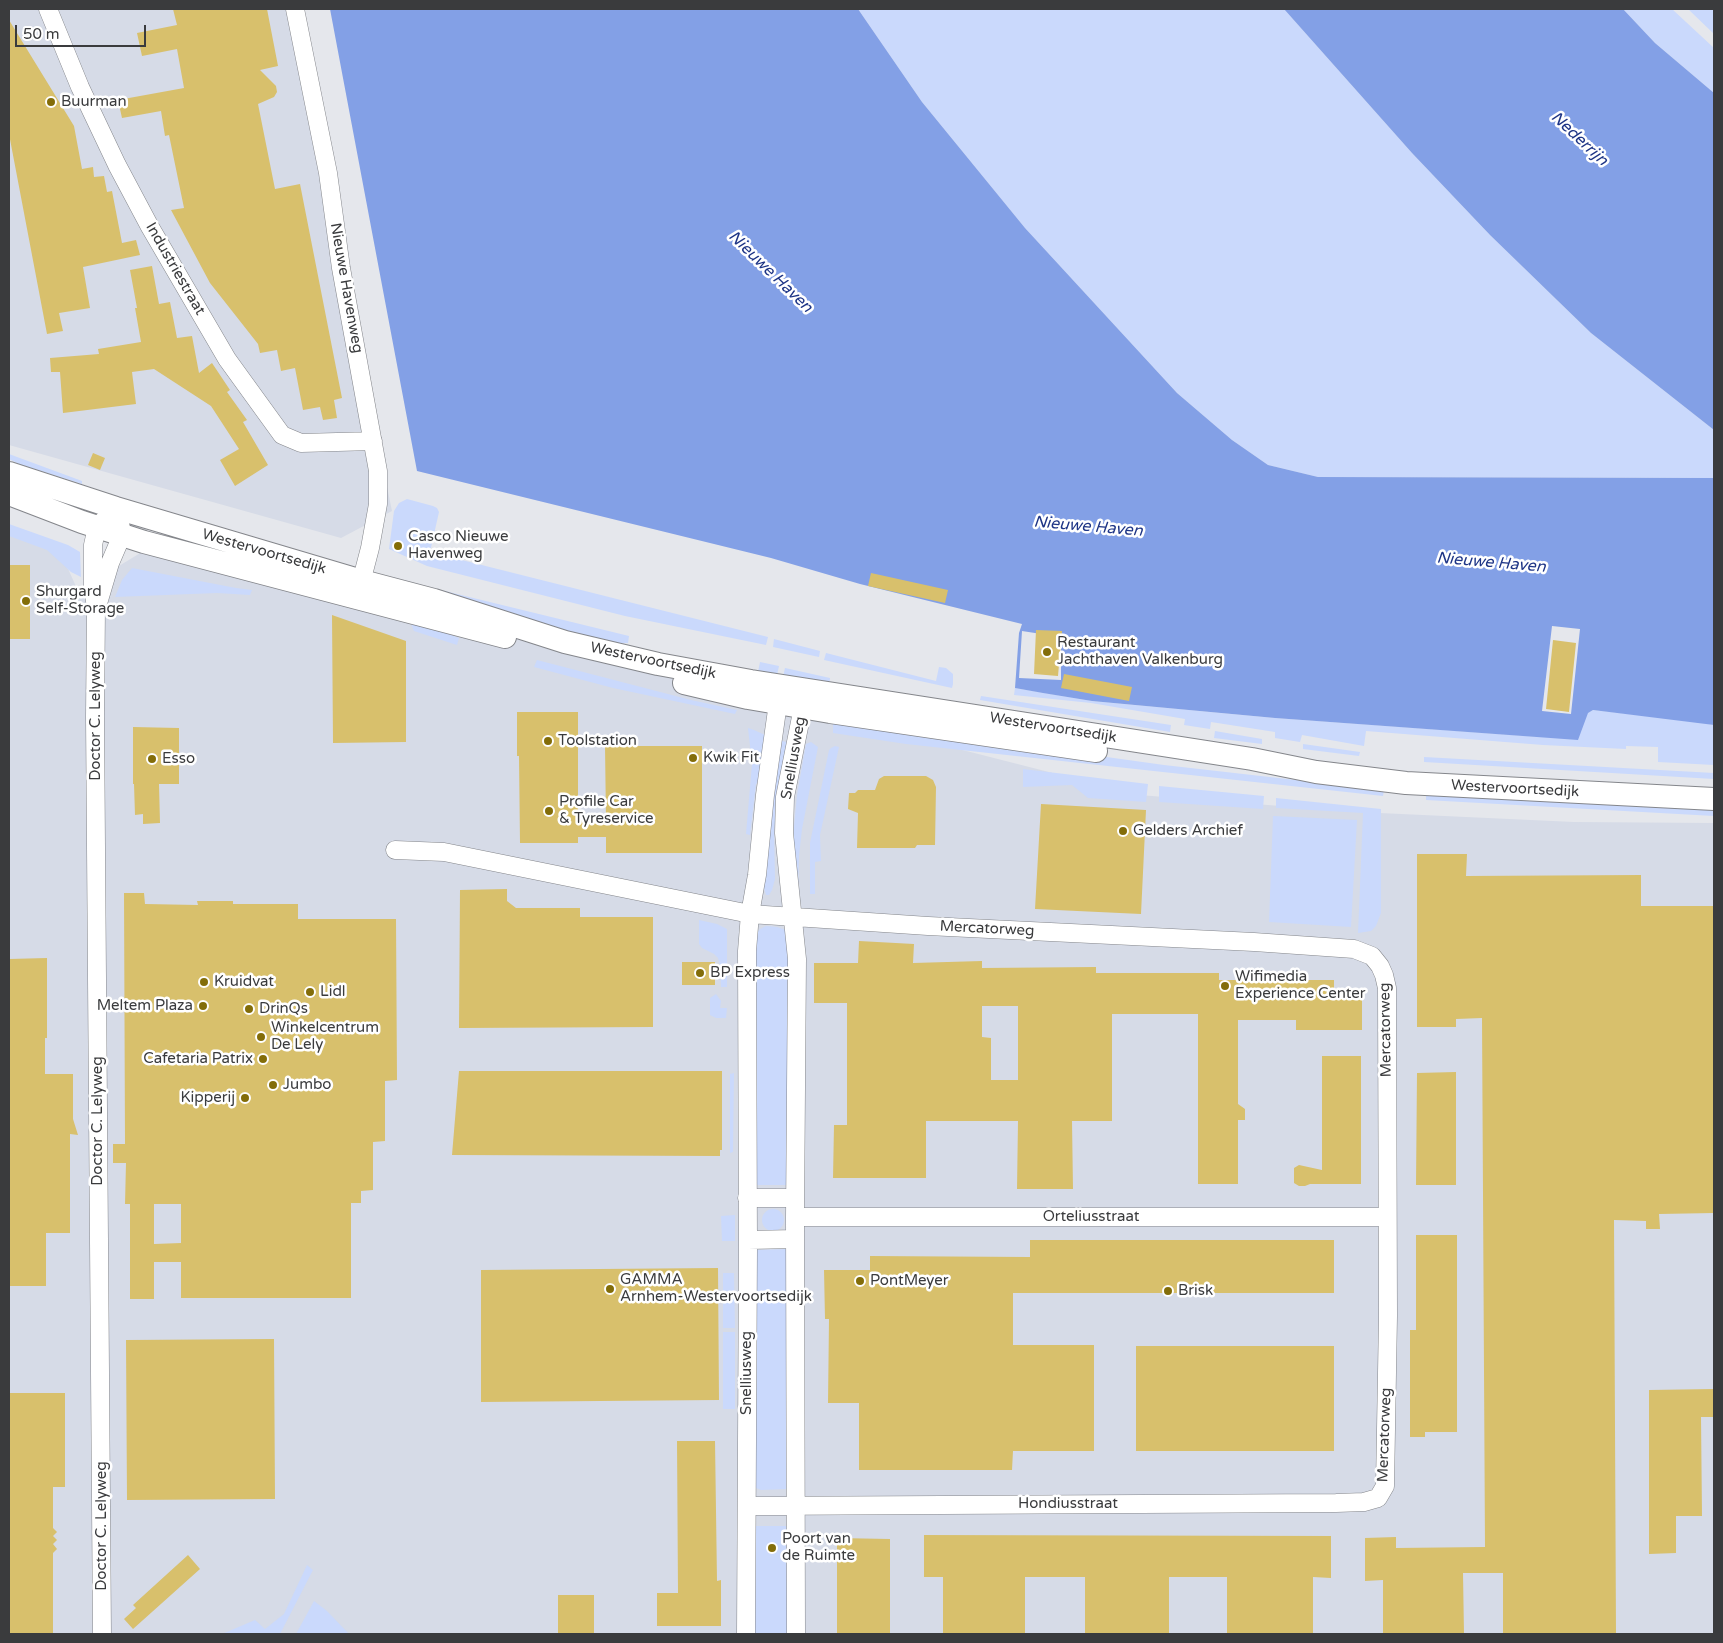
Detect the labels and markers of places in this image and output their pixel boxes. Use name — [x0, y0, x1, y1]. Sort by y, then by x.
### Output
place label: Buurman — [61, 93, 127, 111]
marker: Buurman — [45, 96, 57, 108]
place label: Casco Nieuwe Havenweg — [408, 528, 509, 563]
marker: Casco Nieuwe Havenweg — [392, 540, 404, 552]
place label: Shurgard Self-Storage — [36, 583, 124, 618]
marker: Shurgard Self-Storage — [20, 595, 32, 607]
place label: Restaurant Jachthaven Valkenburg — [1057, 634, 1223, 669]
marker: Restaurant Jachthaven Valkenburg — [1041, 646, 1053, 658]
place label: Toolstation — [558, 732, 637, 750]
marker: Toolstation — [542, 735, 554, 747]
place label: Kwik Fit — [703, 749, 759, 767]
place label: Esso — [162, 750, 195, 768]
marker: Kwik Fit — [687, 752, 699, 764]
marker: Esso — [146, 753, 158, 765]
place label: Profile Car & Tyreservice — [559, 793, 654, 828]
marker: Profile Car & Tyreservice — [543, 805, 555, 817]
place label: Gelders Archief — [1133, 822, 1243, 840]
marker: Gelders Archief — [1117, 825, 1129, 837]
place label: BP Express — [710, 964, 790, 982]
marker: BP Express — [694, 967, 706, 979]
place label: Wifimedia Experience Center — [1235, 968, 1366, 1003]
place label: Kruidvat — [214, 973, 274, 991]
marker: Kruidvat — [198, 976, 210, 988]
marker: Wifimedia Experience Center — [1219, 980, 1231, 992]
place label: Lidl — [320, 983, 346, 1001]
marker: Lidl — [304, 986, 316, 998]
place label: Meltem Plaza — [97, 997, 193, 1015]
marker: Meltem Plaza — [197, 1000, 209, 1012]
place label: DrinQs — [259, 1000, 308, 1018]
marker: DrinQs — [243, 1003, 255, 1015]
place label: Winkelcentrum De Lely — [271, 1019, 379, 1054]
marker: Winkelcentrum De Lely — [255, 1031, 267, 1043]
place label: Cafetaria Patrix — [143, 1050, 253, 1068]
marker: Cafetaria Patrix — [257, 1053, 269, 1065]
place label: Jumbo — [283, 1076, 331, 1094]
marker: Jumbo — [267, 1079, 279, 1091]
place label: Kipperij — [181, 1089, 235, 1107]
marker: Kipperij — [239, 1092, 251, 1104]
place label: GAMMA Arnhem-Westervoortsedijk — [620, 1271, 812, 1306]
place label: PontMeyer — [870, 1272, 949, 1290]
marker: PontMeyer — [854, 1275, 866, 1287]
place label: Brisk — [1178, 1282, 1213, 1300]
marker: GAMMA Arnhem-Westervoortsedijk — [604, 1283, 616, 1295]
marker: Brisk — [1162, 1285, 1174, 1297]
place label: Poort van de Ruimte — [782, 1530, 855, 1565]
marker: Poort van de Ruimte — [766, 1542, 778, 1554]

